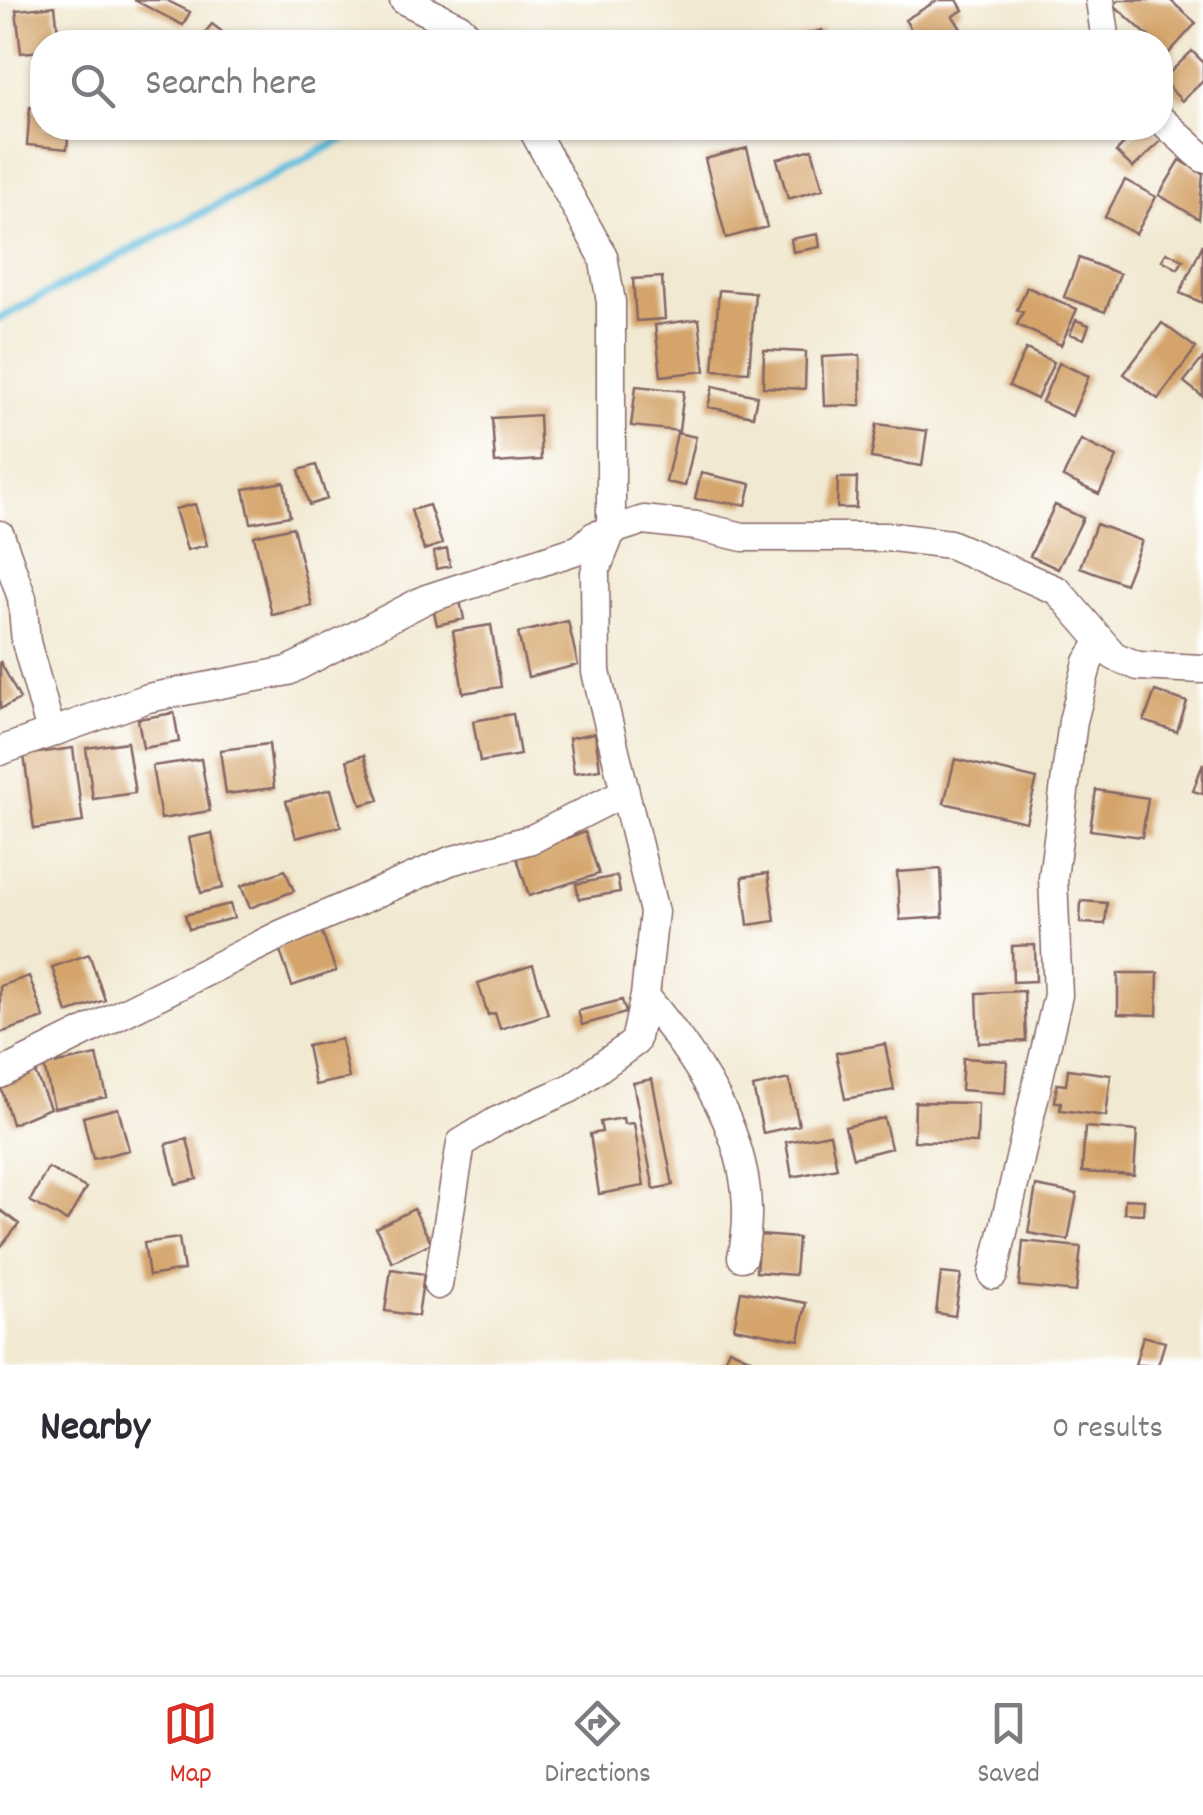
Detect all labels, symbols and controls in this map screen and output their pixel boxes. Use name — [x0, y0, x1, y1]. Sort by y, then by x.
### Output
search box — [30, 30, 1173, 140]
icon: search — [65, 58, 120, 113]
text: Search here — [145, 58, 317, 113]
text: Nearby — [40, 1400, 150, 1460]
text: 0 results — [1052, 1407, 1163, 1453]
tab: Map — [163, 1696, 218, 1796]
tab: Directions — [545, 1696, 651, 1796]
tab: Saved — [977, 1696, 1040, 1796]

